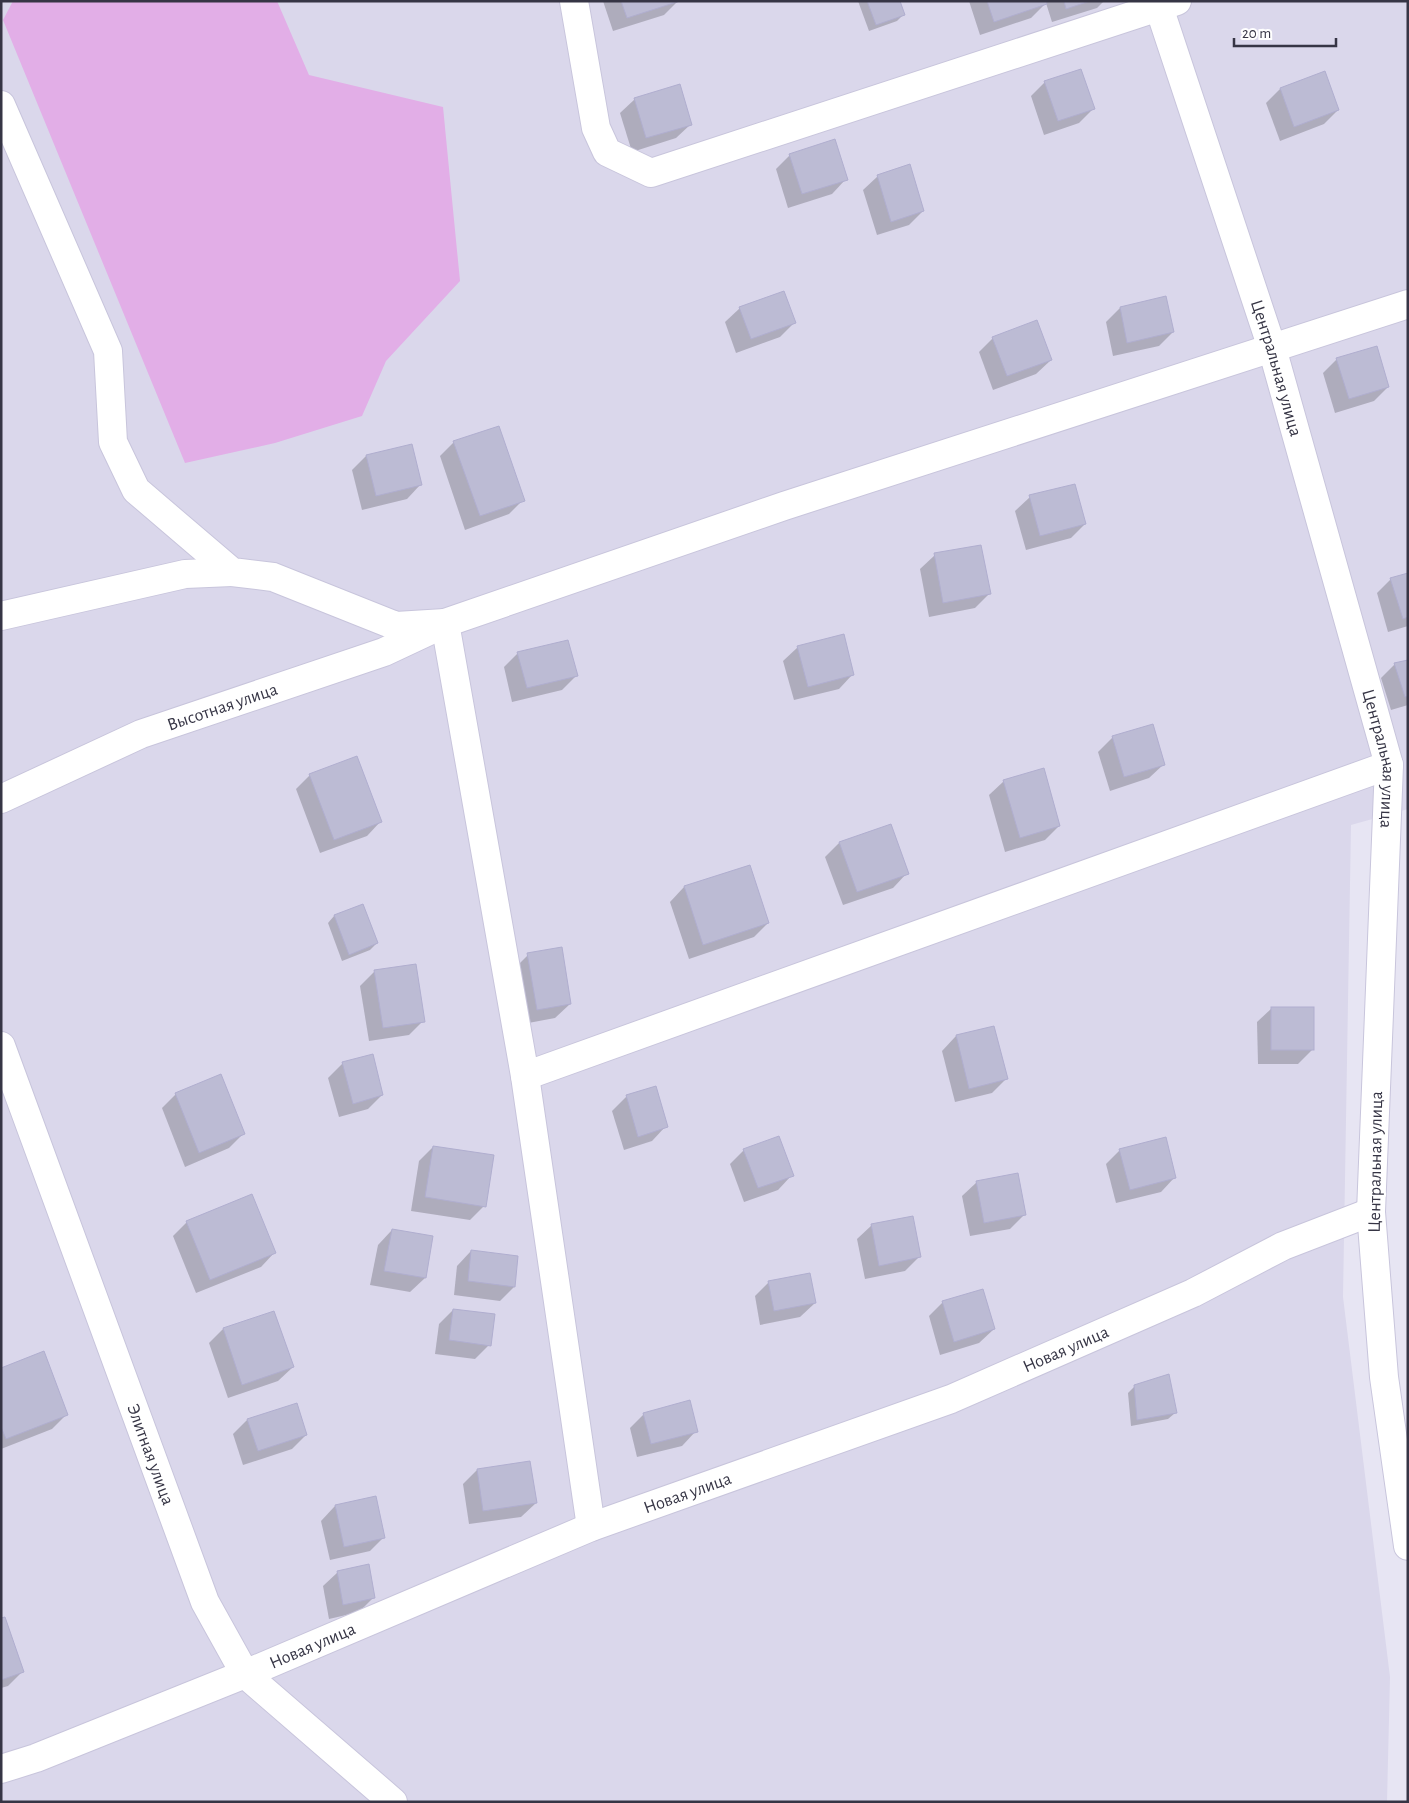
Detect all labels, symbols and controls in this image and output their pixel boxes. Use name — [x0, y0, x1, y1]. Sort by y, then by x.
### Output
scale bar — [1234, 15, 1336, 47]
text: 20 m — [1242, 26, 1271, 41]
street label: Центральная улица — [1247, 298, 1304, 439]
street label: Высотная улица — [165, 681, 280, 735]
street label: Центральная улица — [1358, 687, 1397, 828]
street label: Центральная улица — [1366, 1091, 1386, 1233]
street label: Новая улица — [1020, 1323, 1112, 1376]
street label: Элитная улица — [123, 1402, 177, 1508]
street label: Новая улица — [641, 1470, 734, 1518]
street label: Новая улица — [267, 1620, 358, 1673]

